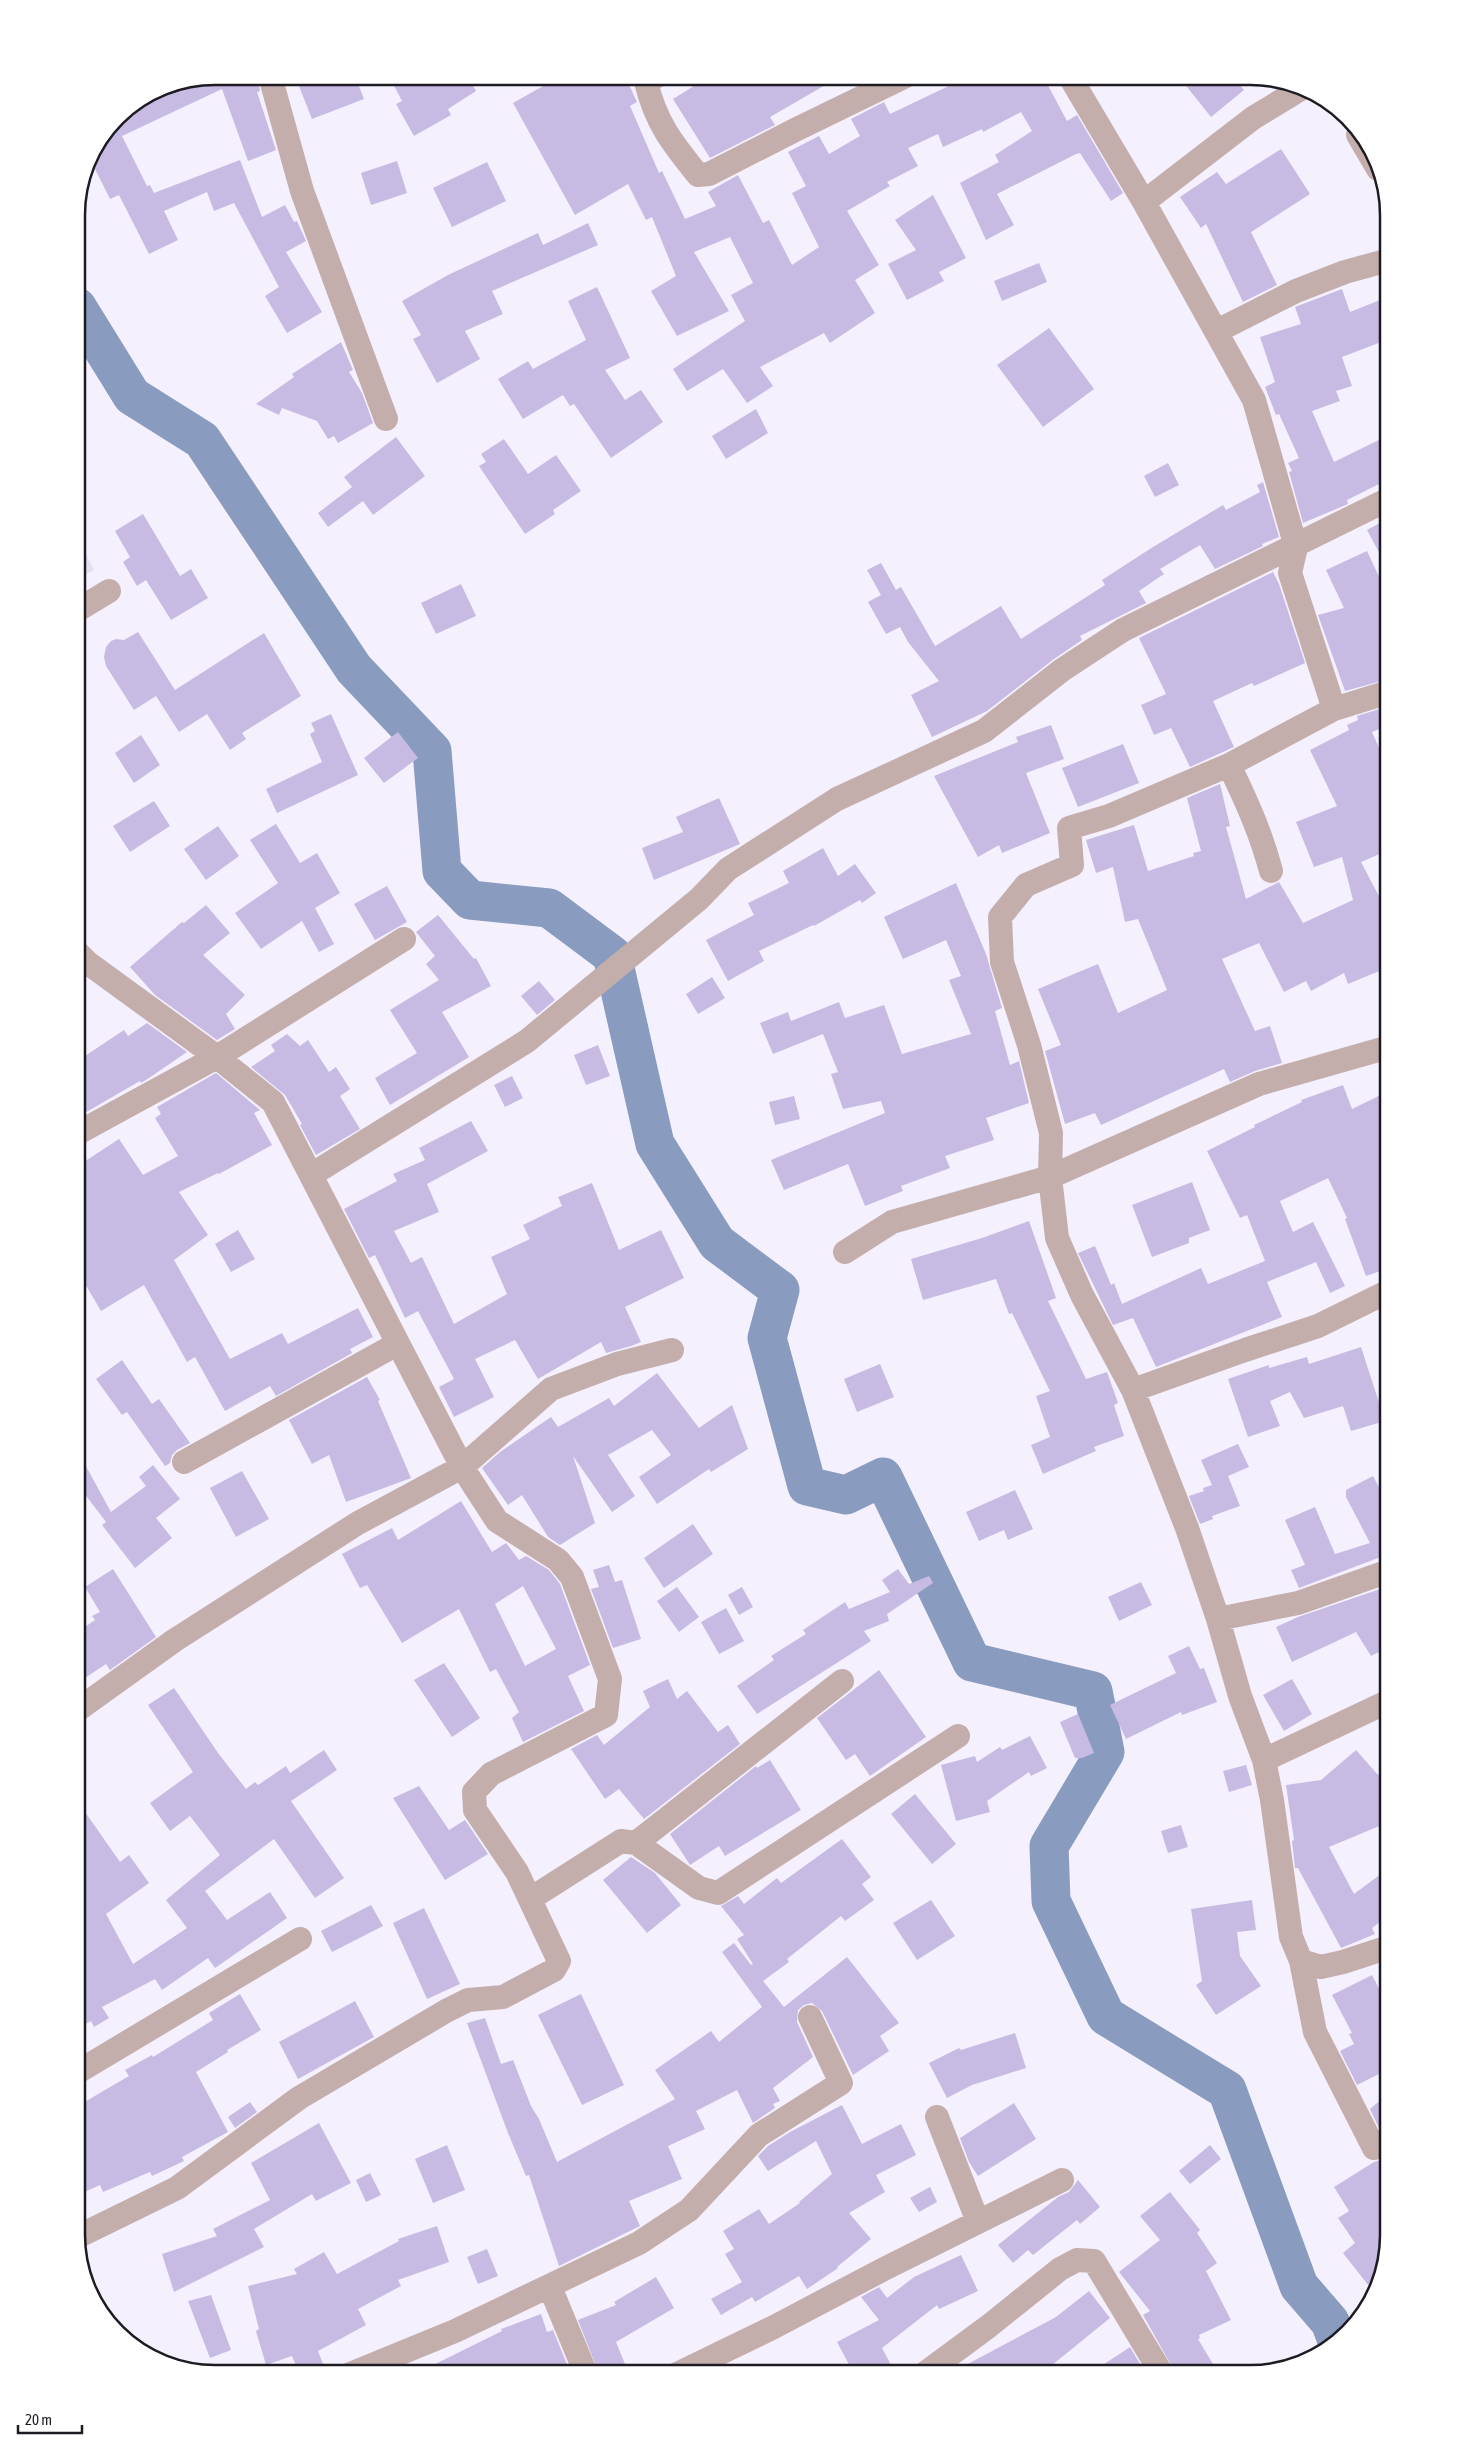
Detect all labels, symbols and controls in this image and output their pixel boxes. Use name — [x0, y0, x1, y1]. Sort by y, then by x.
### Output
scale bar — [18, 2402, 81, 2434]
text: 20 m — [25, 2411, 52, 2428]

